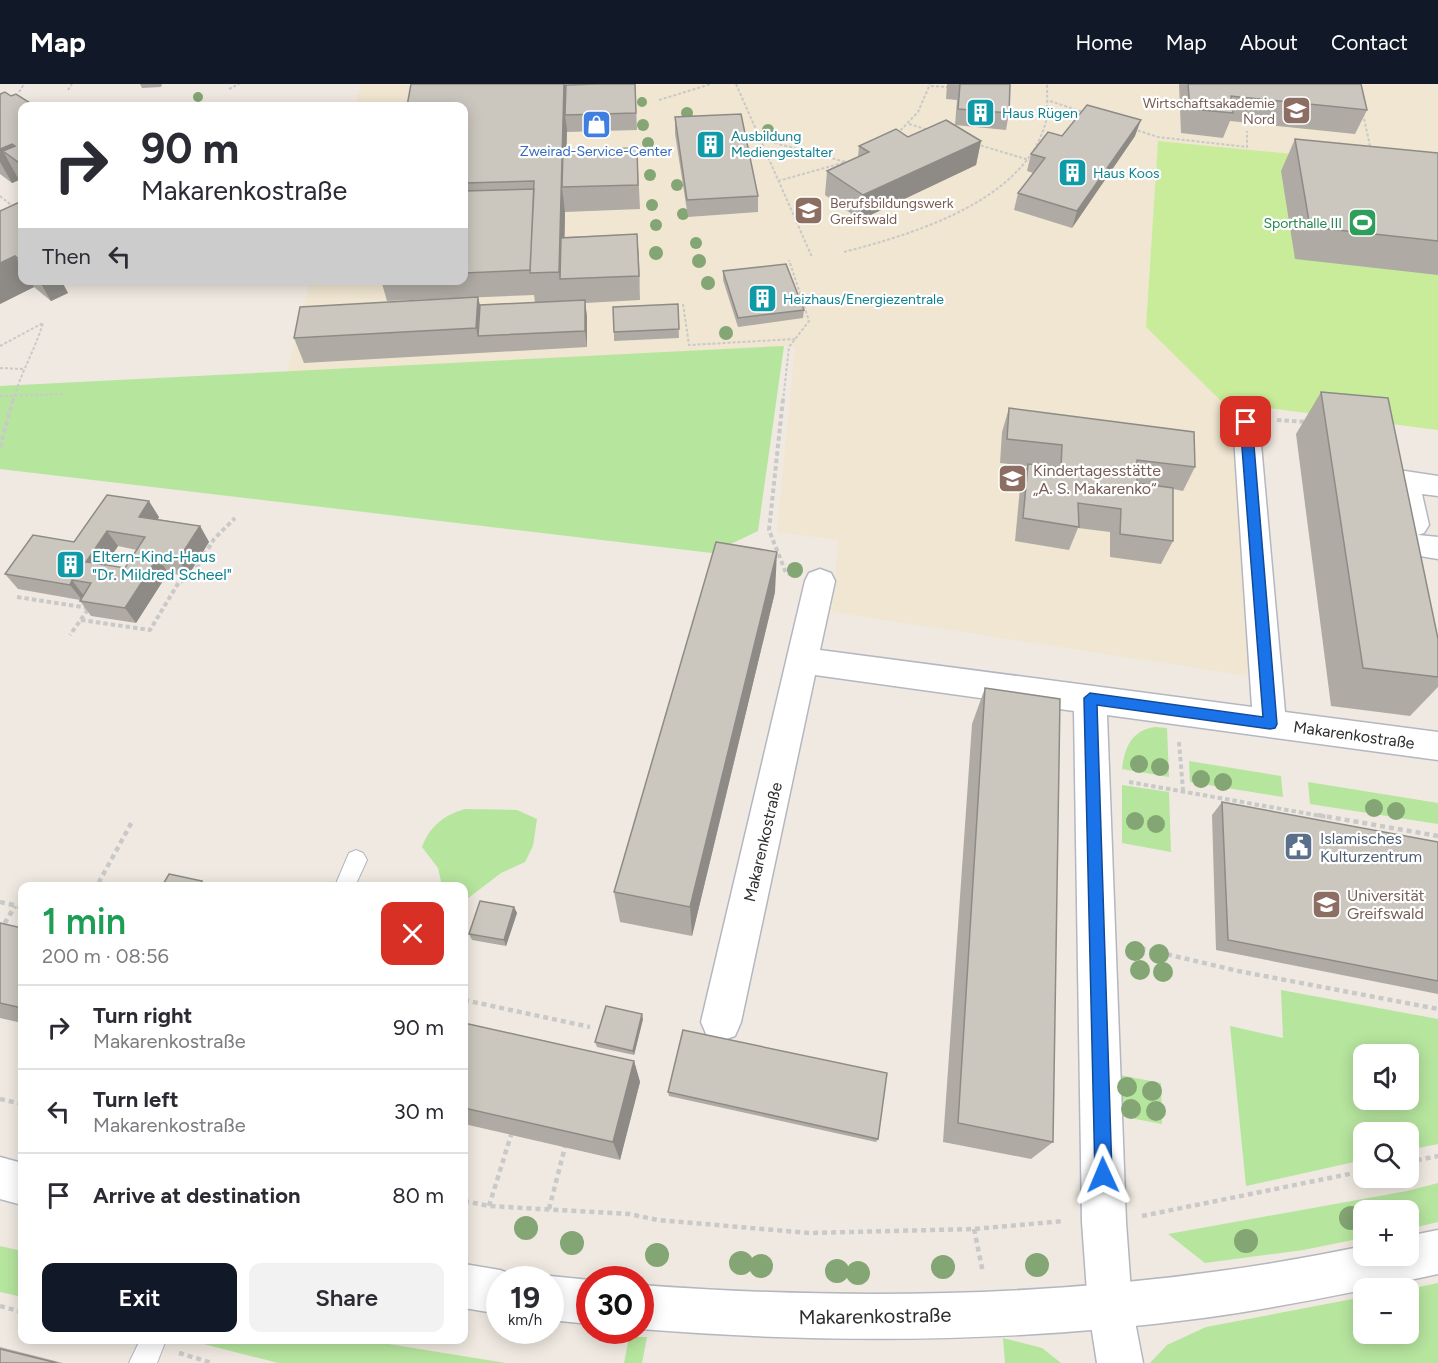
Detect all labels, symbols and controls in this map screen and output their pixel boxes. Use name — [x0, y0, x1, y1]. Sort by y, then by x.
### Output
text: Map — [30, 25, 86, 59]
text: Home — [1076, 30, 1133, 55]
text: Map — [1166, 30, 1207, 55]
text: About — [1240, 30, 1298, 55]
text: Contact — [1331, 30, 1408, 55]
place label: Wirtschaftsakademie Nord — [1143, 95, 1275, 128]
school or university icon: Wirtschaftsakademie Nord — [1280, 95, 1312, 127]
building icon: Haus Rügen — [965, 97, 997, 129]
place label: Haus Rügen — [1002, 105, 1078, 122]
shop icon: Zweirad-Service-Center — [580, 108, 612, 140]
text: 90 m — [141, 123, 239, 174]
icon: right — [42, 126, 120, 204]
building icon: Ausbildung Mediengestalter — [694, 128, 726, 160]
place label: Ausbildung Mediengestalter — [731, 128, 833, 161]
place label: Zweirad-Service-Center — [520, 143, 672, 160]
building icon: Haus Koos — [1056, 157, 1088, 189]
place label: Haus Koos — [1093, 165, 1160, 182]
text: Makarenkostraße — [141, 174, 347, 207]
school or university icon: Berufsbildungswerk Greifswald — [793, 195, 825, 227]
place label: Berufsbildungswerk Greifswald — [830, 195, 954, 228]
sports icon: Sporthalle III — [1347, 207, 1379, 239]
place label: Sporthalle III — [1263, 215, 1342, 232]
icon: left — [103, 240, 136, 273]
text: Then — [42, 243, 91, 270]
building icon: Heizhaus/Energiezentrale — [746, 283, 778, 315]
place label: Heizhaus/Energiezentrale — [783, 291, 944, 308]
pin — [1220, 396, 1271, 447]
icon: arrive — [1229, 405, 1262, 438]
place label: Kindertagesstätte „A. S. Makarenko“ — [1033, 461, 1161, 498]
school or university icon: Kindertagesstätte „A. S. Makarenko“ — [996, 463, 1028, 495]
place label: Eltern-Kind-Haus "Dr. Mildred Scheel" — [92, 547, 232, 584]
building icon: Eltern-Kind-Haus "Dr. Mildred Scheel" — [55, 549, 87, 581]
street label: Makarenkostraße — [1292, 717, 1416, 753]
street label: Makarenkostraße — [740, 780, 786, 904]
place label: Islamisches Kulturzentrum — [1320, 829, 1422, 866]
public building icon: Islamisches Kulturzentrum — [1283, 831, 1315, 863]
place label: Universität Greifswald — [1347, 886, 1425, 923]
school or university icon: Universität Greifswald — [1310, 888, 1342, 920]
text: 1 min — [42, 900, 126, 943]
button: close — [381, 902, 444, 965]
text: 200 m · 08:56 — [42, 944, 169, 968]
text: Turn right — [93, 1002, 192, 1029]
icon: right — [42, 1011, 75, 1044]
text: 90 m — [393, 1014, 444, 1041]
text: Makarenkostraße — [93, 1029, 246, 1053]
map controls — [1353, 1044, 1419, 1344]
button: sound — [1353, 1044, 1419, 1110]
text: Turn left — [93, 1086, 179, 1113]
icon: left — [42, 1095, 75, 1128]
text: 30 m — [394, 1098, 444, 1125]
text: Makarenkostraße — [93, 1113, 246, 1137]
button: search — [1353, 1122, 1419, 1188]
position arrow — [1071, 1143, 1135, 1207]
icon: arrive — [42, 1179, 75, 1212]
text: Arrive at destination — [93, 1182, 301, 1209]
text: 80 m — [392, 1182, 444, 1209]
button: + — [1353, 1200, 1419, 1266]
button: Exit — [42, 1263, 237, 1332]
button: Share — [249, 1263, 444, 1332]
speed limit sign: 30 — [576, 1266, 654, 1344]
button: − — [1353, 1278, 1419, 1344]
text: 19 — [510, 1279, 540, 1316]
street label: Makarenkostraße — [798, 1303, 952, 1329]
text: km/h — [508, 1311, 542, 1329]

